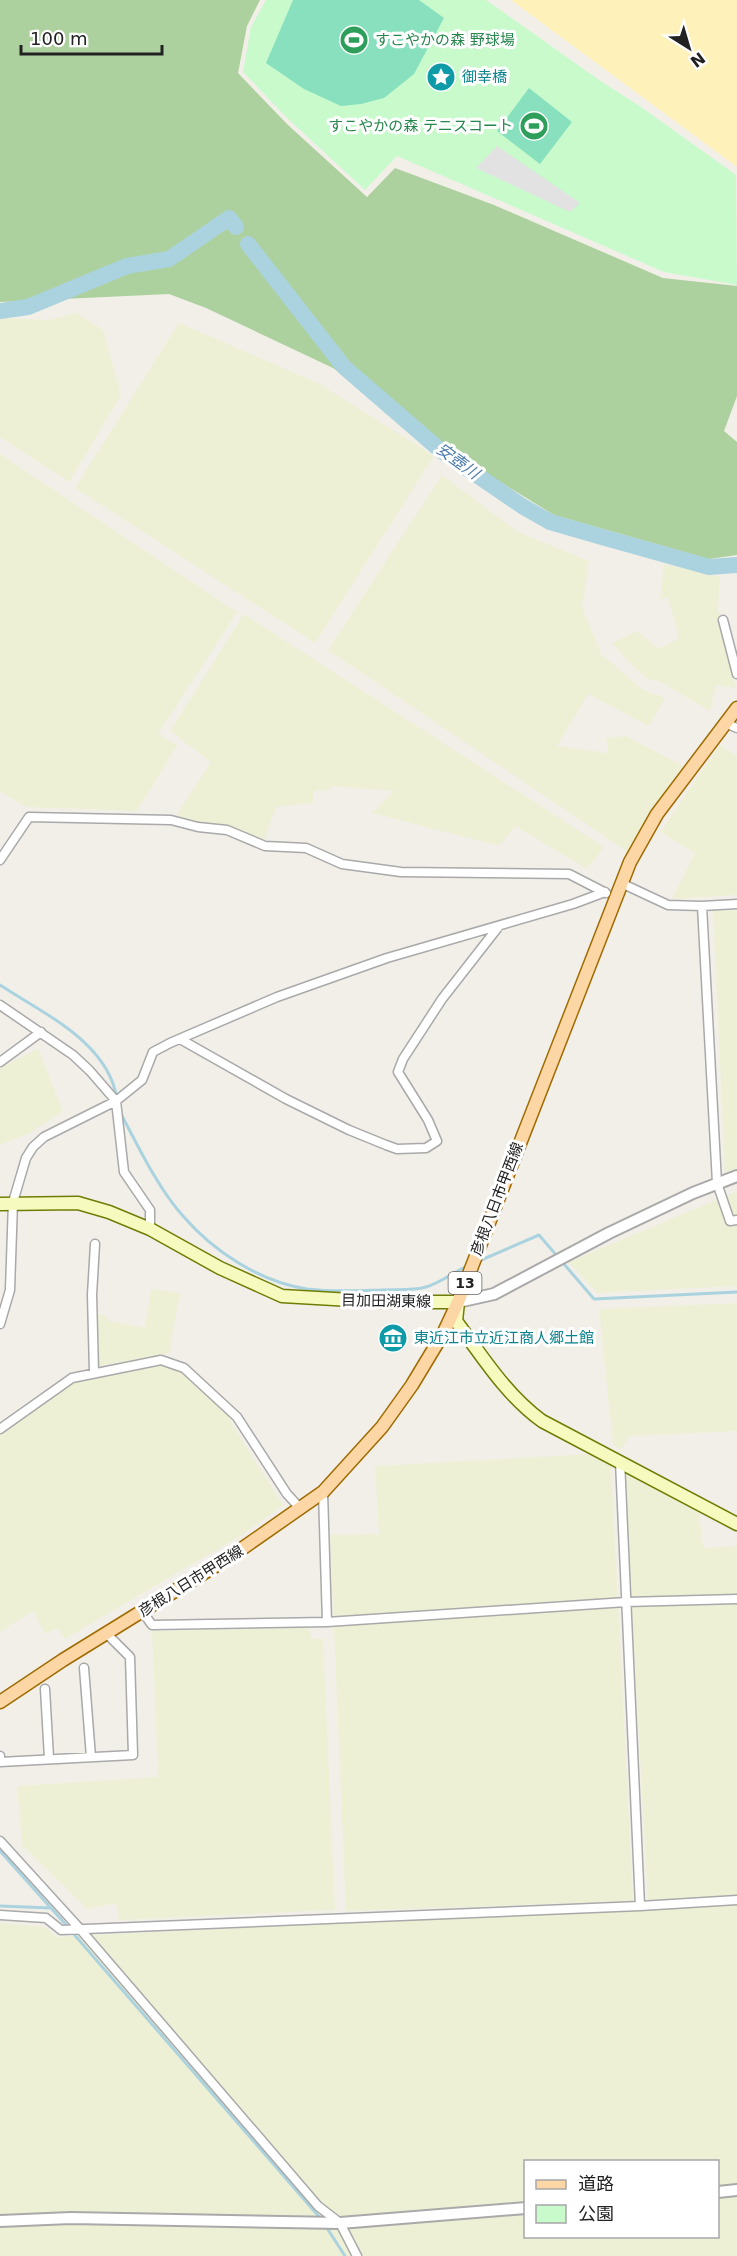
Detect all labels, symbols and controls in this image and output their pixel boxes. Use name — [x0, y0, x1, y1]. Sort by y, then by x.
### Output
scale bar — [21, 18, 162, 56]
north arrow — [659, 18, 719, 78]
sports icon: すこやかの森 野球場 — [338, 24, 370, 56]
text: 100 m — [30, 28, 88, 49]
place label: すこやかの森 野球場 — [375, 31, 515, 49]
text: N — [687, 48, 709, 71]
place icon: 御幸橋 — [425, 61, 457, 93]
place label: 御幸橋 — [462, 68, 507, 86]
sports icon: すこやかの森 テニスコート — [518, 110, 550, 142]
place label: すこやかの森 テニスコート — [328, 117, 513, 135]
water label: 安壺川 — [433, 439, 485, 484]
street label: 彦根八日市甲西線 — [467, 1140, 527, 1258]
road number: 13 — [448, 1272, 482, 1294]
street label: 目加田湖東線 — [341, 1291, 431, 1311]
museum icon: 東近江市立近江商人郷土館 — [377, 1322, 409, 1354]
place label: 東近江市立近江商人郷土館 — [414, 1329, 594, 1347]
street label: 彦根八日市甲西線 — [135, 1542, 247, 1620]
legend — [524, 2160, 719, 2238]
text: 道路 — [578, 2173, 614, 2194]
text: 公園 — [578, 2203, 614, 2224]

